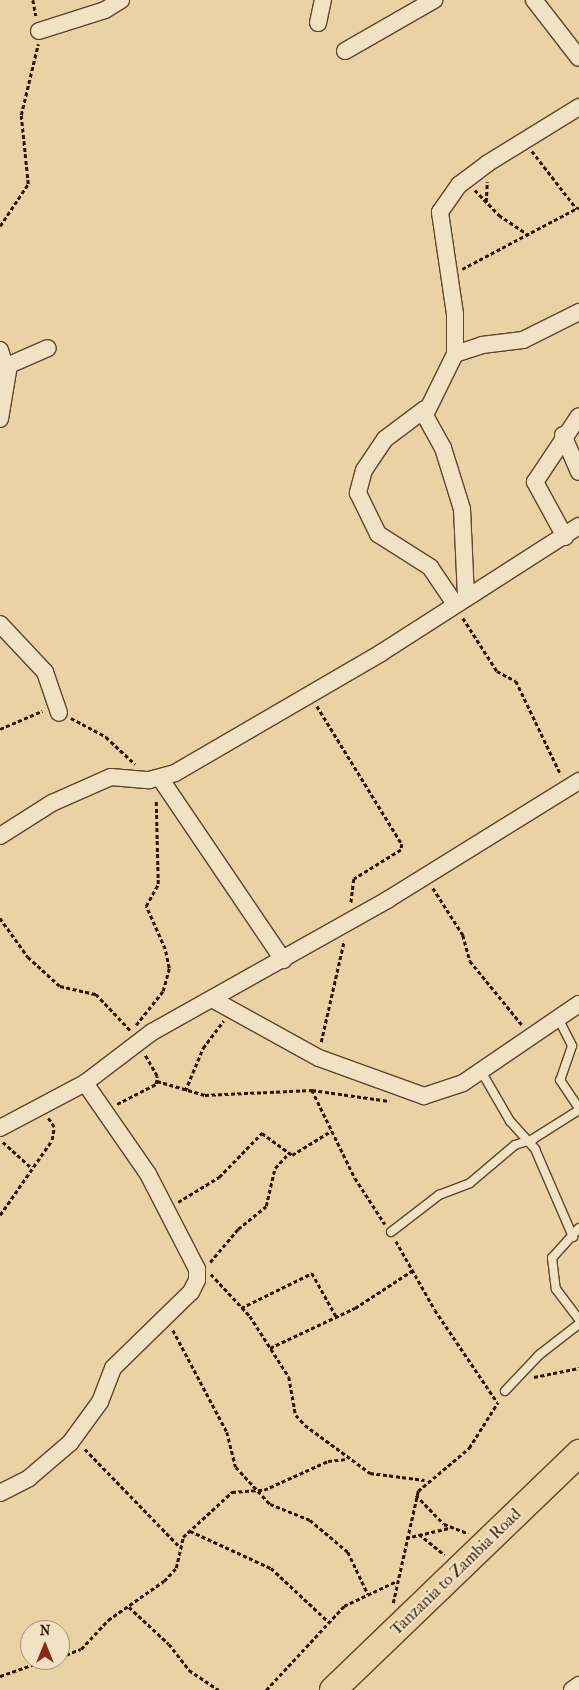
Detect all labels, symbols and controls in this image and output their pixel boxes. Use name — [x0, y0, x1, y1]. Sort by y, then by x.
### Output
street label: Tanzania to Zambia Road — [387, 1505, 525, 1639]
north arrow — [20, 1620, 70, 1670]
text: N — [40, 1622, 50, 1639]

